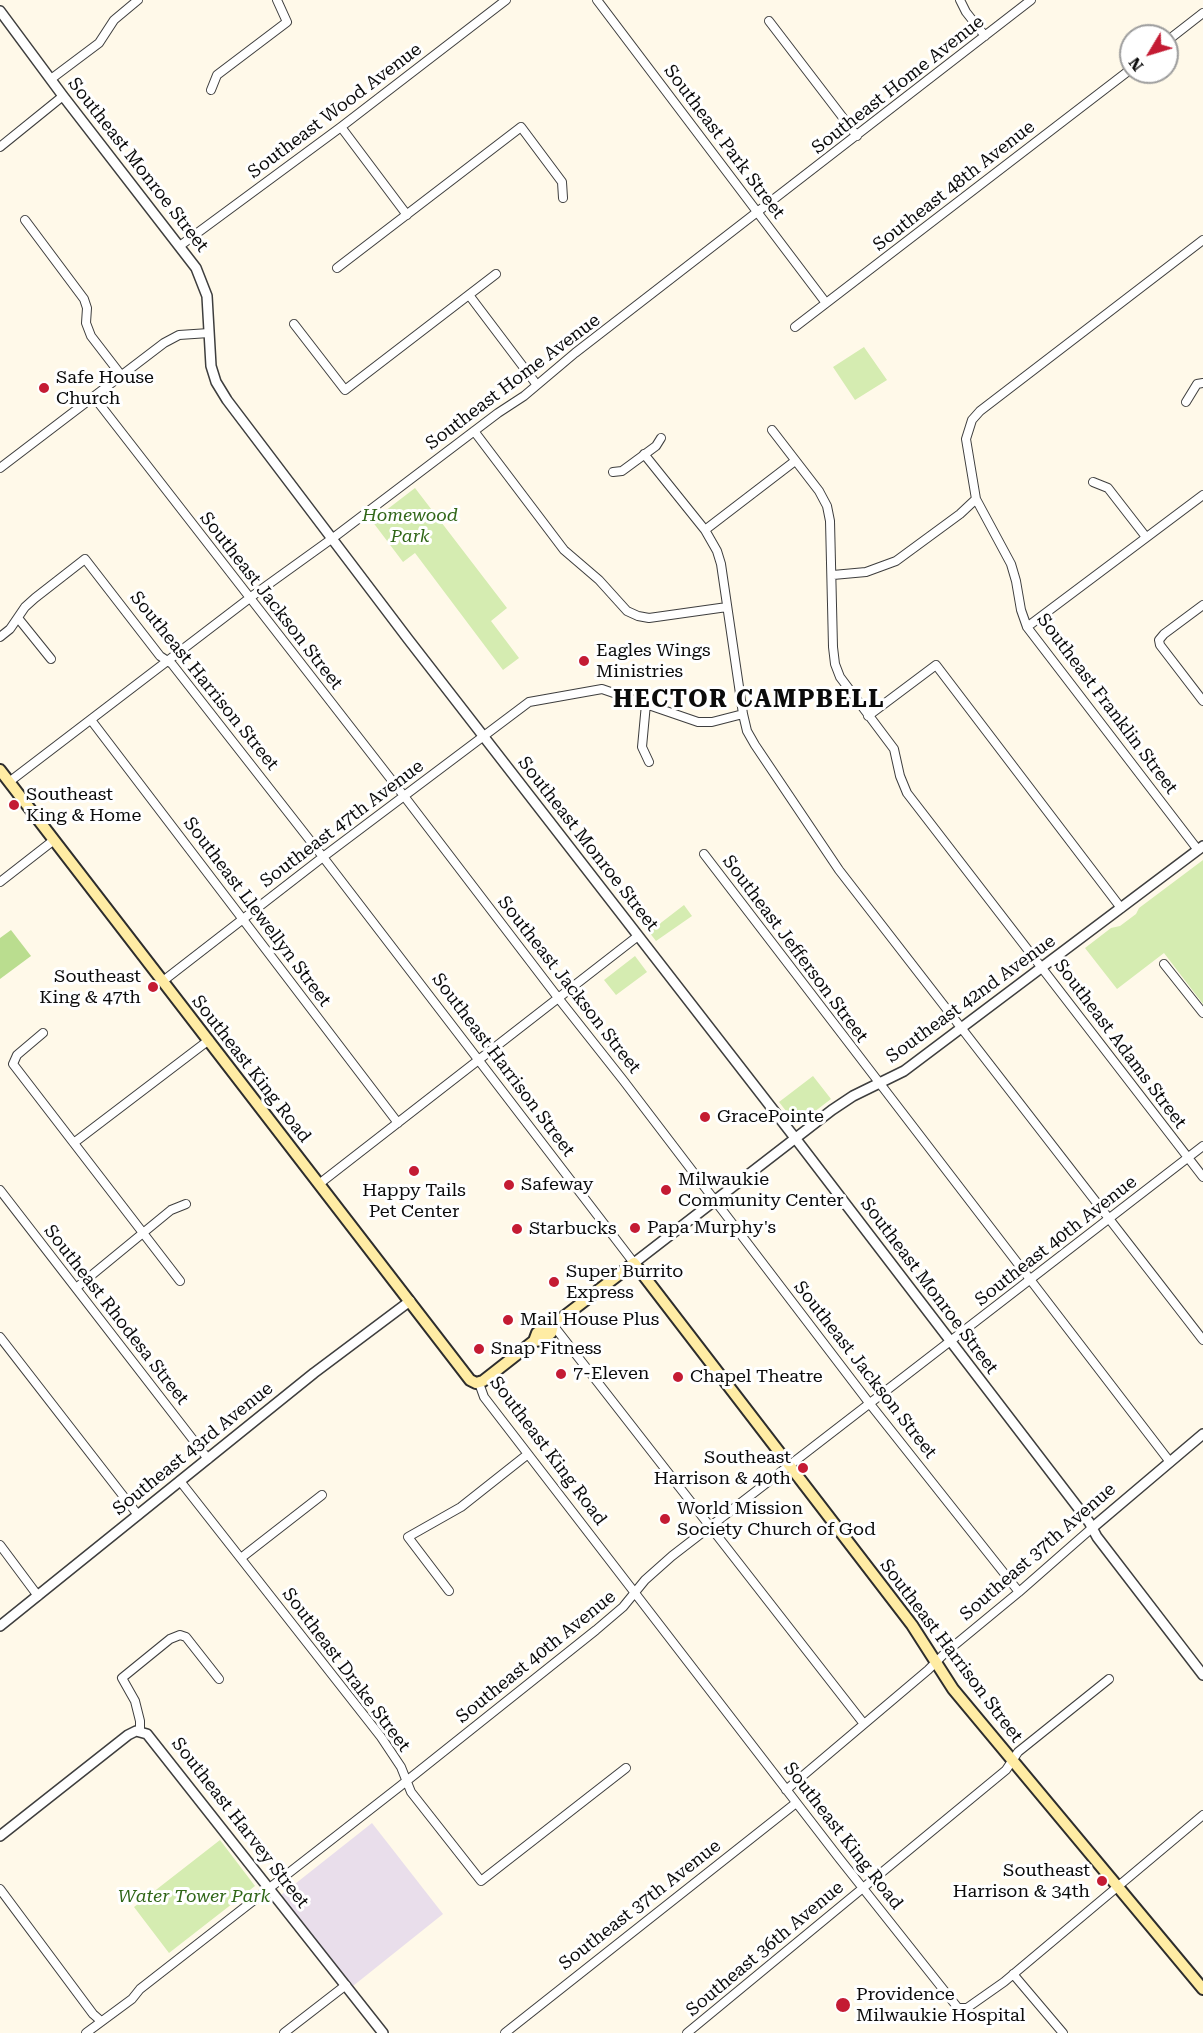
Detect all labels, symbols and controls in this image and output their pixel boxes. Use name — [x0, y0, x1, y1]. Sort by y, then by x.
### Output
street label: Southeast Home Avenue — [808, 11, 988, 159]
north arrow — [1119, 24, 1179, 84]
street label: Southeast Wood Avenue — [244, 39, 426, 183]
text: N — [1125, 53, 1147, 75]
street label: Southeast Park Street — [659, 61, 789, 223]
street label: Southeast Monroe Street — [63, 73, 213, 257]
street label: Southeast 48th Avenue — [869, 116, 1039, 256]
street label: Southeast Home Avenue — [422, 309, 604, 455]
place label: Safe House Church — [56, 367, 154, 410]
marker: Safe House Church — [37, 381, 51, 395]
park label: Homewood Park — [362, 505, 458, 548]
street label: Southeast Jackson Street — [195, 508, 347, 694]
street label: Southeast Harrison Street — [125, 587, 283, 775]
street label: Southeast Franklin Street — [1032, 609, 1182, 799]
place label: Eagles Wings Ministries — [596, 640, 710, 682]
marker: Eagles Wings Ministries — [577, 654, 591, 668]
district label: HECTOR CAMPBELL — [613, 686, 885, 714]
street label: Southeast Monroe Street — [513, 752, 663, 936]
street label: Southeast 47th Avenue — [256, 755, 428, 893]
place label: Southeast King & Home — [26, 784, 141, 826]
marker: Southeast King & Home — [7, 798, 21, 812]
street label: Southeast Llewellyn Street — [179, 813, 335, 1011]
street label: Southeast Jefferson Street — [718, 851, 872, 1047]
street label: Southeast Jackson Street — [493, 892, 645, 1078]
street label: Southeast 42nd Avenue — [882, 930, 1060, 1068]
street label: Southeast Adams Street — [1049, 955, 1191, 1133]
place label: Southeast King & 47th — [39, 966, 141, 1008]
street label: Southeast Harrison Street — [427, 969, 579, 1161]
marker: Southeast King & 47th — [146, 980, 160, 994]
street label: Southeast King Road — [187, 991, 315, 1147]
place label: GracePointe — [717, 1106, 824, 1128]
marker: GracePointe — [698, 1110, 712, 1124]
marker: Happy Tails Pet Center — [407, 1164, 421, 1178]
place label: Milwaukie Community Center — [678, 1169, 844, 1212]
street label: Southeast 40th Avenue — [971, 1171, 1141, 1311]
place label: Safeway — [521, 1174, 593, 1196]
marker: Safeway — [502, 1178, 516, 1192]
place label: Happy Tails Pet Center — [362, 1180, 466, 1222]
marker: Milwaukie Community Center — [659, 1183, 673, 1197]
street label: Southeast Monroe Street — [856, 1193, 1002, 1379]
place label: Papa Murphy's — [647, 1217, 776, 1239]
place label: Starbucks — [529, 1218, 617, 1240]
street label: Southeast Rhodesa Street — [39, 1221, 193, 1409]
marker: Papa Murphy's — [628, 1221, 642, 1235]
marker: Starbucks — [510, 1222, 524, 1236]
place label: Super Burrito Express — [566, 1261, 683, 1304]
marker: Super Burrito Express — [547, 1275, 561, 1289]
street label: Southeast Jackson Street — [789, 1277, 941, 1463]
place label: Mail House Plus — [520, 1309, 659, 1331]
marker: Mail House Plus — [501, 1313, 515, 1327]
place label: Snap Fitness — [491, 1338, 602, 1360]
marker: Snap Fitness — [472, 1342, 486, 1356]
place label: 7-Eleven — [573, 1363, 649, 1385]
place label: Chapel Theatre — [690, 1366, 823, 1388]
marker: 7-Eleven — [554, 1367, 568, 1381]
marker: Chapel Theatre — [671, 1370, 685, 1384]
street label: Southeast King Road — [485, 1372, 611, 1530]
street label: Southeast 43rd Avenue — [109, 1378, 277, 1520]
place label: Southeast Harrison & 40th — [654, 1447, 791, 1490]
marker: Southeast Harrison & 40th — [796, 1461, 810, 1475]
street label: Southeast 37th Avenue — [956, 1479, 1120, 1625]
place label: World Mission Society Church of God — [677, 1498, 876, 1540]
marker: World Mission Society Church of God — [658, 1512, 672, 1526]
street label: Southeast Harrison Street — [875, 1555, 1027, 1747]
street label: Southeast Drake Street — [277, 1584, 415, 1756]
street label: Southeast 40th Avenue — [452, 1586, 620, 1728]
street label: Southeast Harvey Street — [167, 1733, 313, 1913]
street label: Southeast King Road — [779, 1758, 907, 1914]
street label: Southeast 37th Avenue — [555, 1835, 725, 1975]
place label: Southeast Harrison & 34th — [953, 1860, 1090, 1902]
marker: Southeast Harrison & 34th — [1095, 1874, 1109, 1888]
street label: Southeast 36th Avenue — [682, 1877, 848, 2021]
park label: Water Tower Park — [118, 1886, 270, 1908]
place label: Providence Milwaukie Hospital — [856, 1984, 1025, 2026]
marker: Providence Milwaukie Hospital — [834, 1996, 852, 2014]

